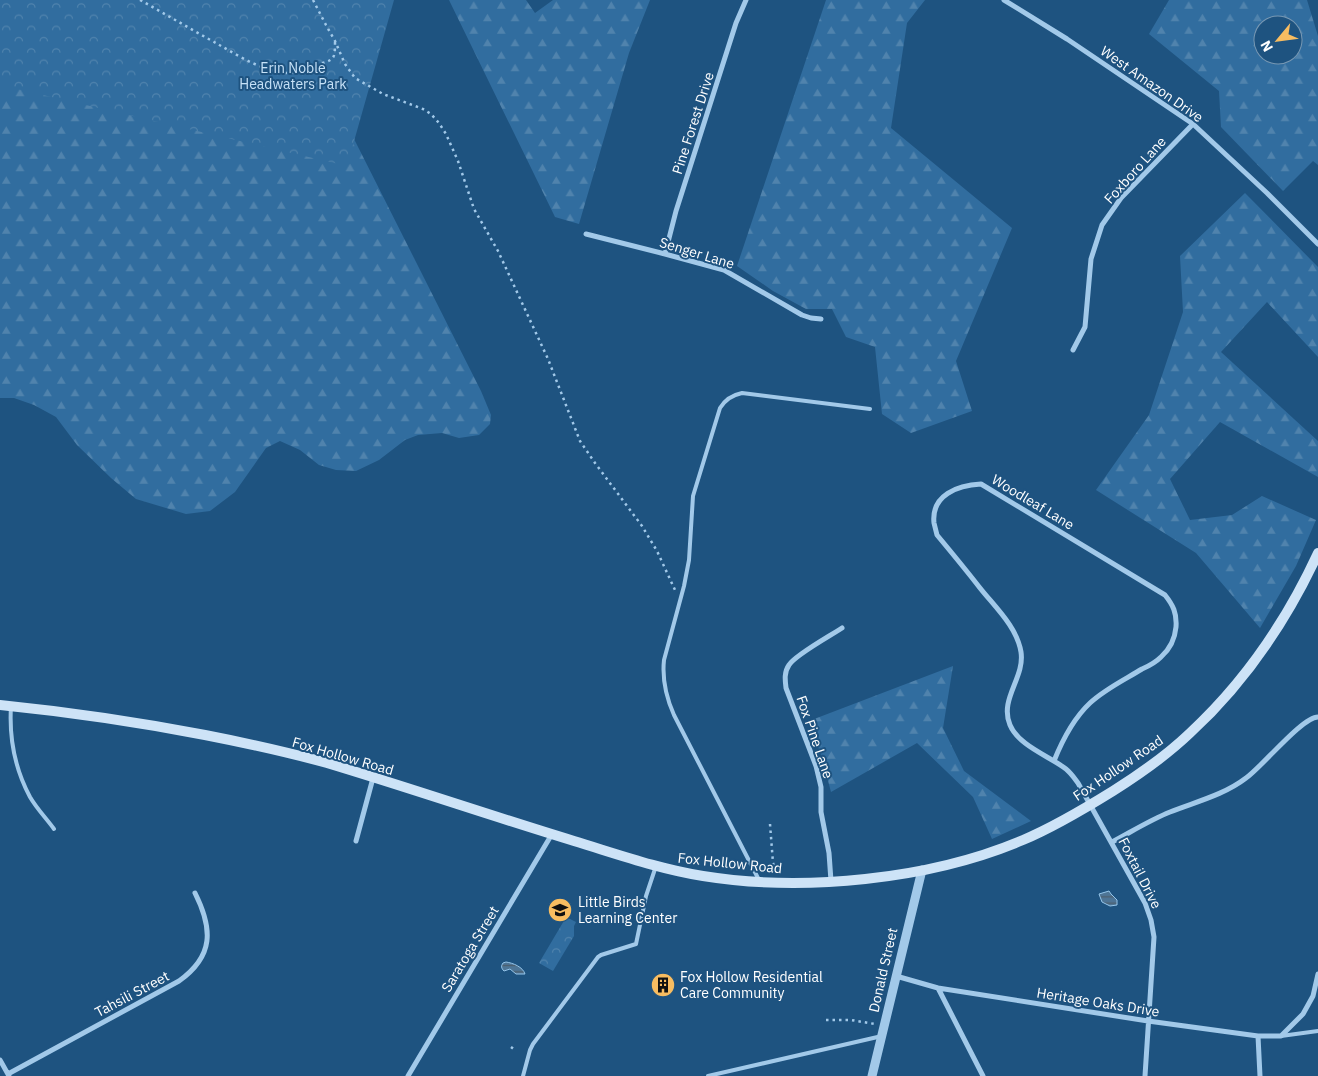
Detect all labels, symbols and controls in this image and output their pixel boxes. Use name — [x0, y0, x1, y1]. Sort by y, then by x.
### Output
north arrow — [1253, 15, 1303, 65]
text: N — [1256, 38, 1277, 55]
street label: West Amazon Drive — [1097, 42, 1207, 126]
park label: Erin Noble Headwaters Park — [239, 59, 347, 93]
street label: Pine Forest Drive — [668, 69, 718, 176]
street label: Foxboro Lane — [1100, 132, 1170, 207]
street label: Senger Lane — [657, 233, 737, 273]
street label: Woodleaf Lane — [989, 470, 1078, 534]
street label: Fox Pine Lane — [792, 693, 838, 781]
street label: Fox Hollow Road — [1070, 731, 1166, 805]
street label: Fox Hollow Road — [290, 733, 396, 779]
street label: Foxtail Drive — [1114, 834, 1166, 912]
street label: Fox Hollow Road — [677, 849, 783, 877]
place label: Little Birds Learning Center — [578, 893, 677, 927]
school or university icon: Little Birds Learning Center — [547, 897, 573, 923]
street label: Saratoga Street — [437, 903, 503, 995]
street label: Donald Street — [865, 926, 901, 1014]
street label: Tahsili Street — [92, 967, 172, 1021]
place label: Fox Hollow Residential Care Community — [680, 968, 823, 1002]
building icon: Fox Hollow Residential Care Community — [650, 972, 676, 998]
street label: Heritage Oaks Drive — [1035, 983, 1161, 1021]

